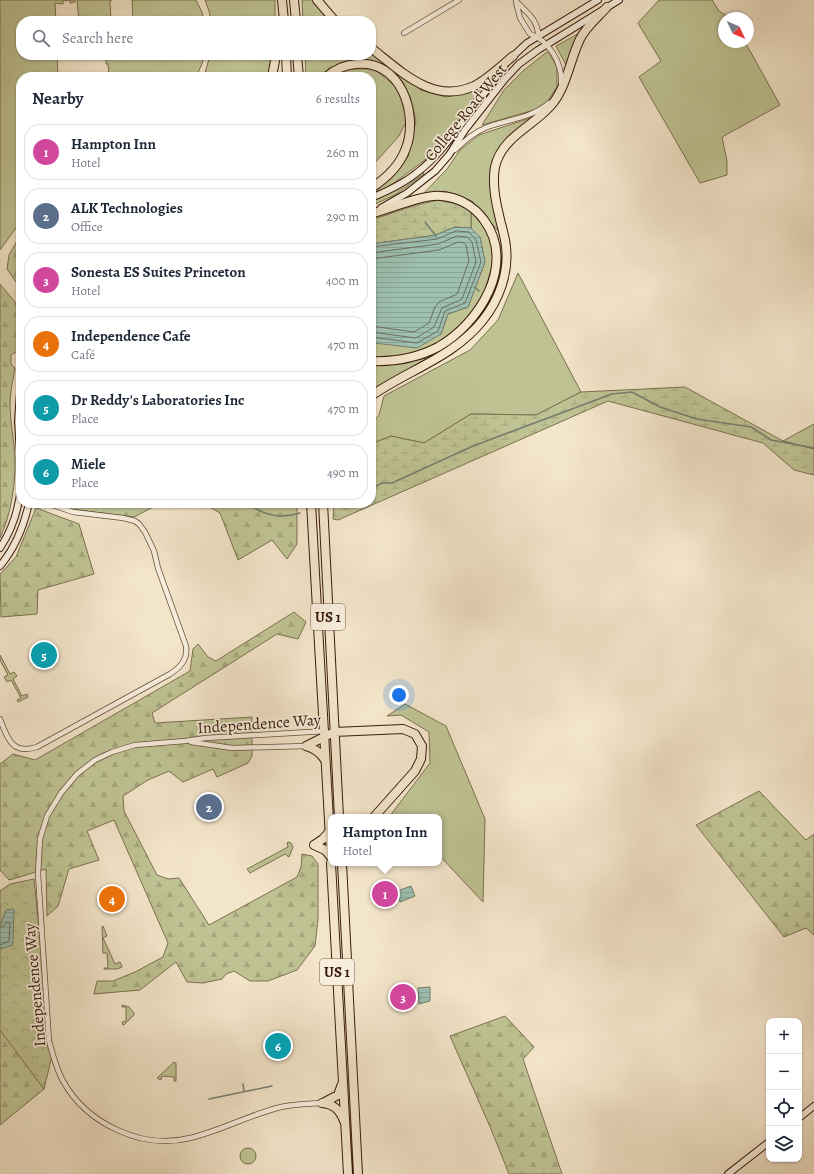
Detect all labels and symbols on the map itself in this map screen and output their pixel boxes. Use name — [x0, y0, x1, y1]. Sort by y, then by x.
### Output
north arrow — [718, 12, 754, 48]
street label: College Road West — [419, 59, 512, 166]
road number: US 1 — [311, 604, 345, 630]
pin: 5 — [31, 640, 57, 670]
your location — [389, 685, 409, 705]
street label: Independence Way — [197, 709, 322, 739]
pin: 2 — [196, 792, 222, 822]
pin: 1 — [372, 879, 398, 909]
pin: 4 — [99, 884, 125, 914]
street label: Independence Way — [19, 921, 51, 1048]
road number: US 1 — [320, 959, 354, 985]
pin: 3 — [390, 982, 416, 1012]
pin: 6 — [265, 1031, 291, 1061]

